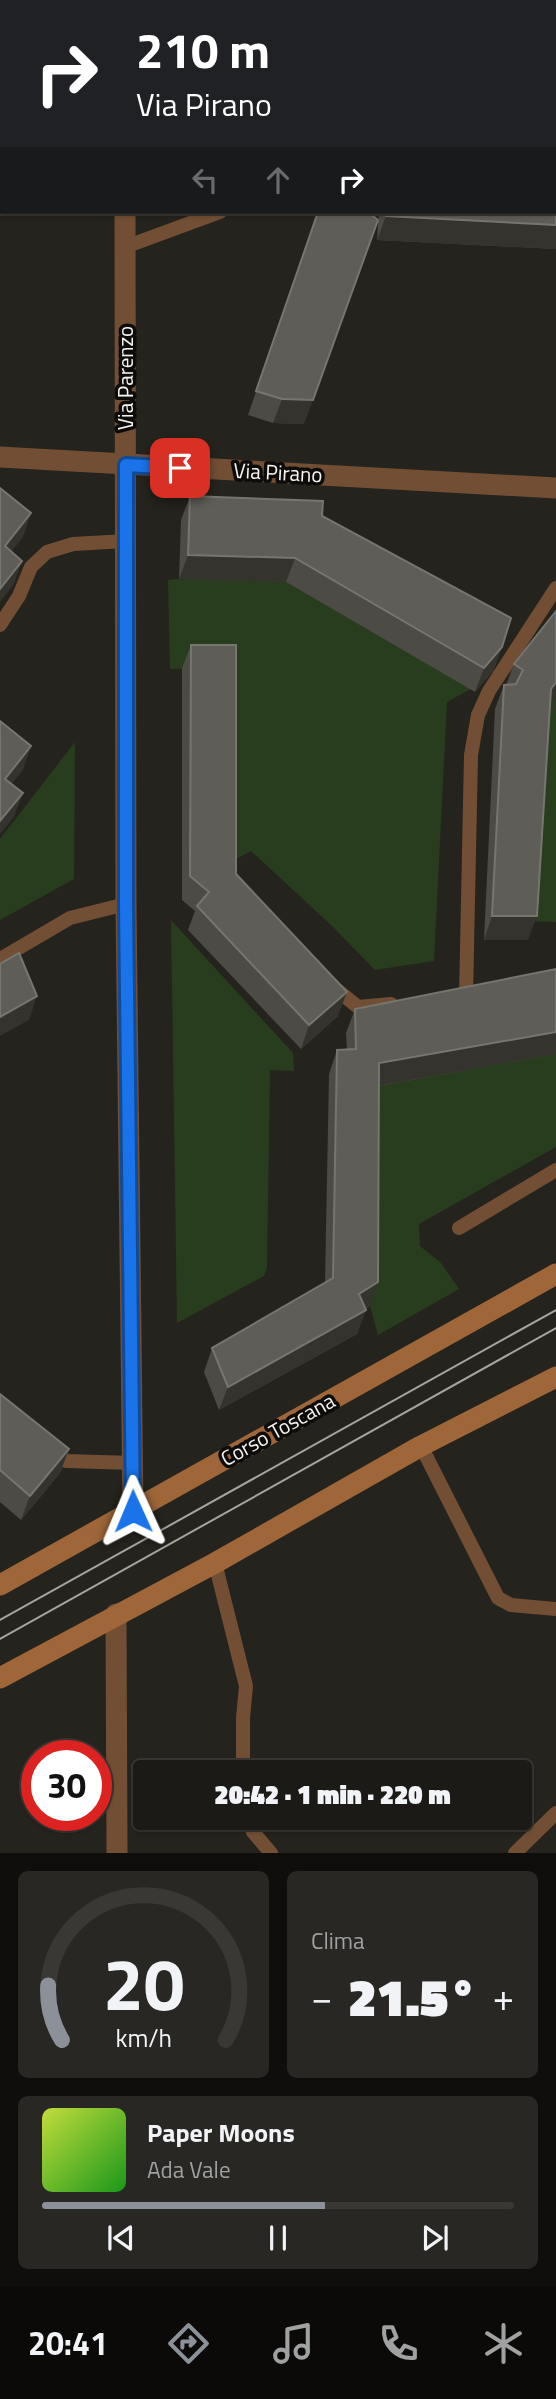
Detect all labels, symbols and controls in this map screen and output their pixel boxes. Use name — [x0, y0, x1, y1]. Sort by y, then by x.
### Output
text: 210 m — [136, 12, 270, 87]
icon: right — [21, 28, 112, 119]
text: Via Pirano — [136, 80, 272, 128]
icon: left — [186, 161, 224, 199]
icon: ahead — [259, 161, 297, 199]
icon: right — [332, 161, 370, 199]
street label: Via Parenzo — [109, 326, 141, 430]
pin — [150, 438, 210, 498]
icon: arrive — [161, 449, 199, 487]
street label: Via Pirano — [233, 454, 323, 490]
street label: Corso Toscana — [214, 1384, 341, 1474]
position arrow — [96, 1474, 170, 1548]
speed limit sign: 30 — [21, 1740, 112, 1831]
text: 20:42 · 1 min · 220 m — [214, 1775, 451, 1814]
text: Clima — [311, 1923, 365, 1958]
text: 20 — [103, 1929, 184, 2039]
text: 21.5° — [348, 1957, 477, 2036]
text: − — [311, 1968, 332, 2026]
text: + — [493, 1968, 514, 2026]
text: km/h — [115, 2019, 172, 2057]
text: Paper Moons — [147, 2113, 295, 2152]
text: Ada Vale — [147, 2152, 231, 2187]
icon: previous — [102, 2219, 140, 2257]
icon: pause — [259, 2219, 297, 2257]
icon: next — [416, 2219, 454, 2257]
text: 20:41 — [28, 2319, 108, 2367]
icon: directions — [164, 2319, 213, 2368]
icon: music — [269, 2319, 318, 2368]
icon: phone — [374, 2319, 423, 2368]
icon: climate — [479, 2319, 528, 2368]

